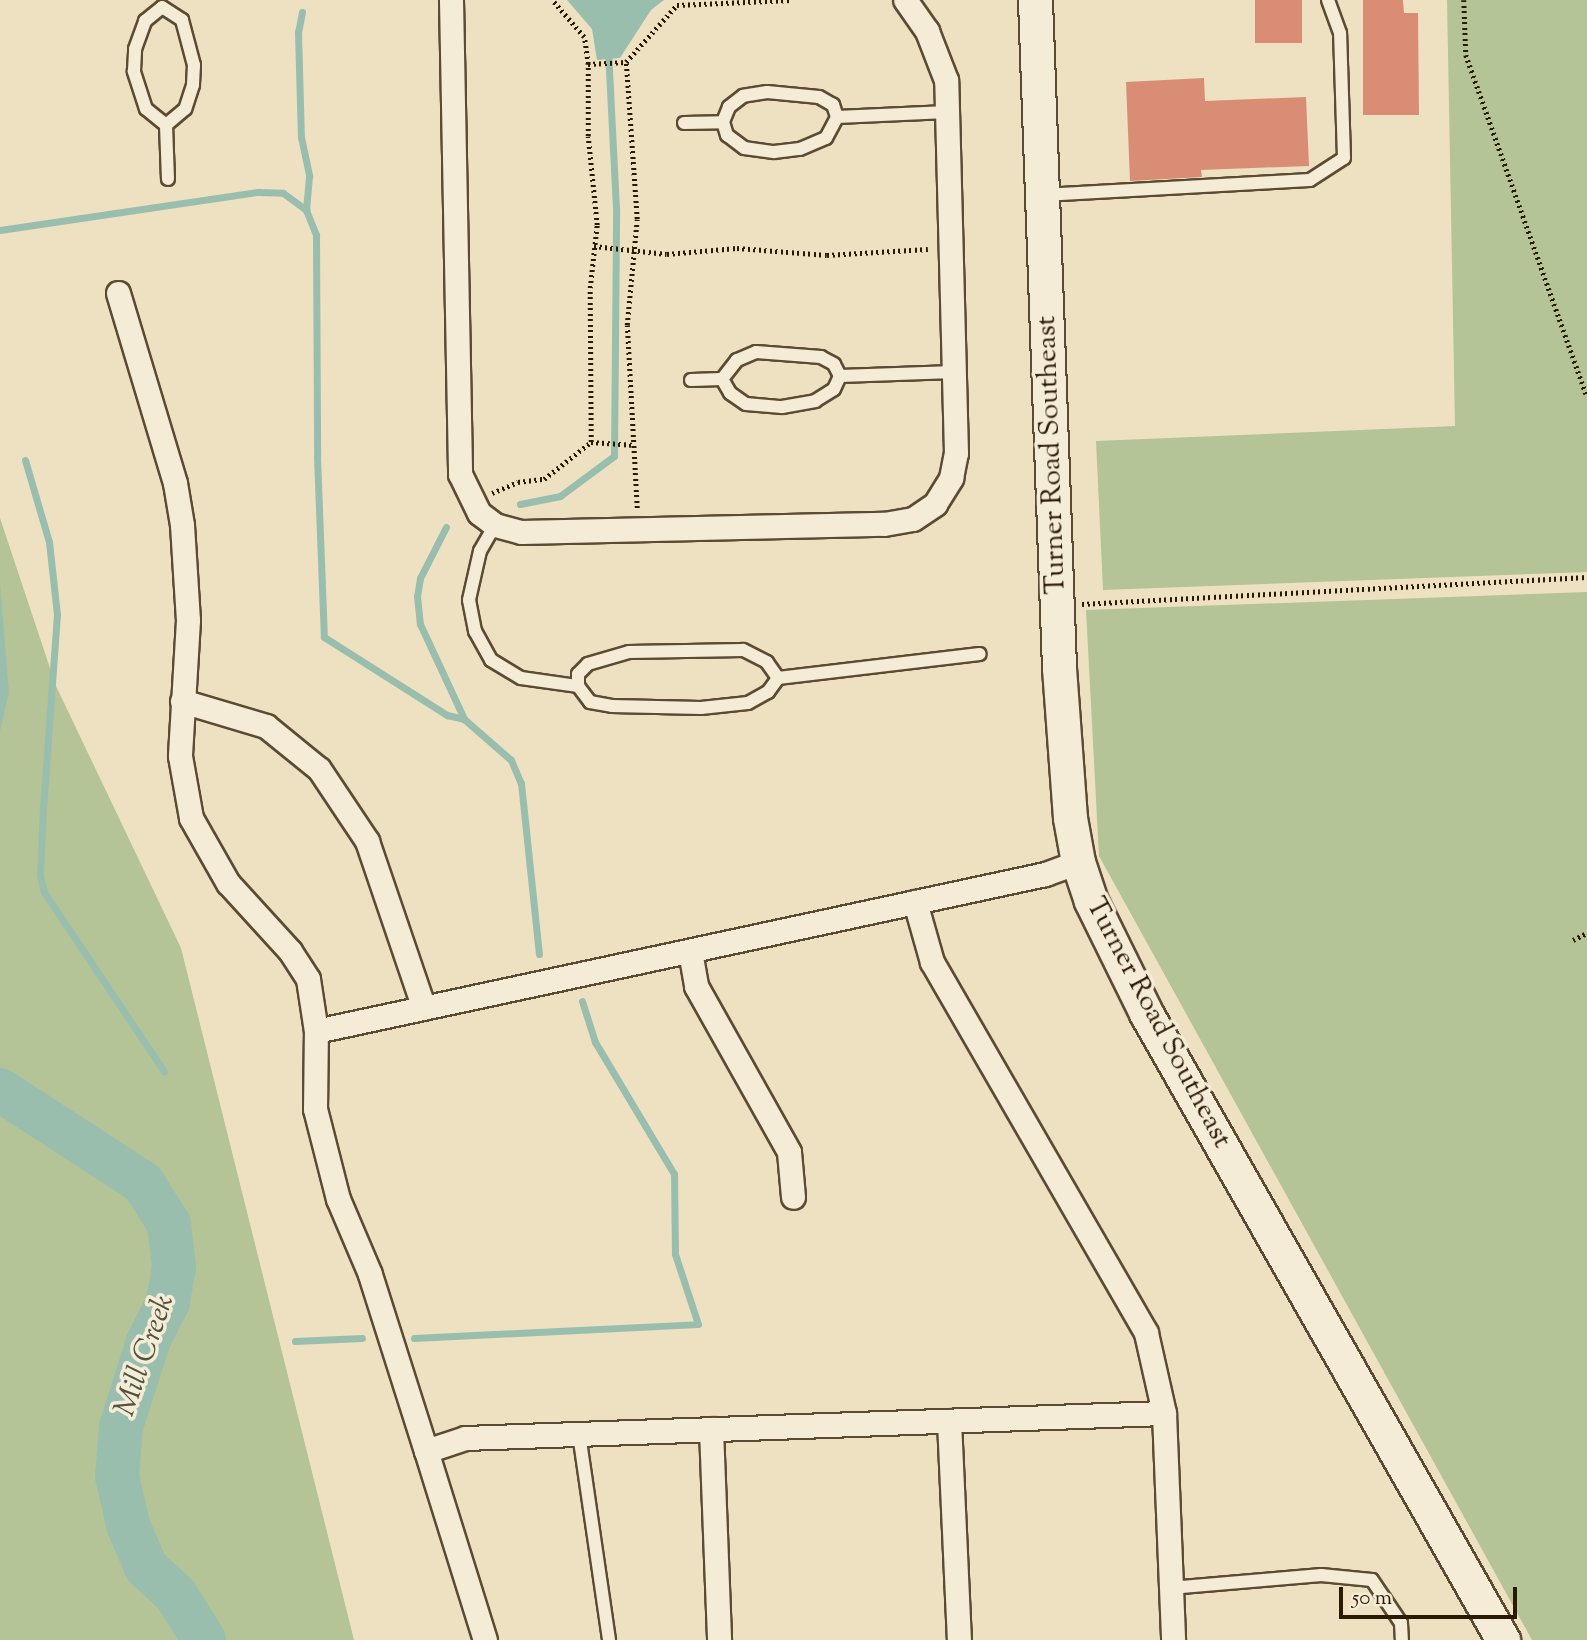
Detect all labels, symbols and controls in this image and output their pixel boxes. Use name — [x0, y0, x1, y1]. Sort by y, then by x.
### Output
street label: Turner Road Southeast — [1030, 315, 1074, 595]
street label: Turner Road Southeast — [1078, 892, 1238, 1154]
water label: Mill Creek — [108, 1291, 184, 1421]
scale bar — [1342, 1574, 1520, 1618]
text: 50 m — [1352, 1584, 1392, 1614]

